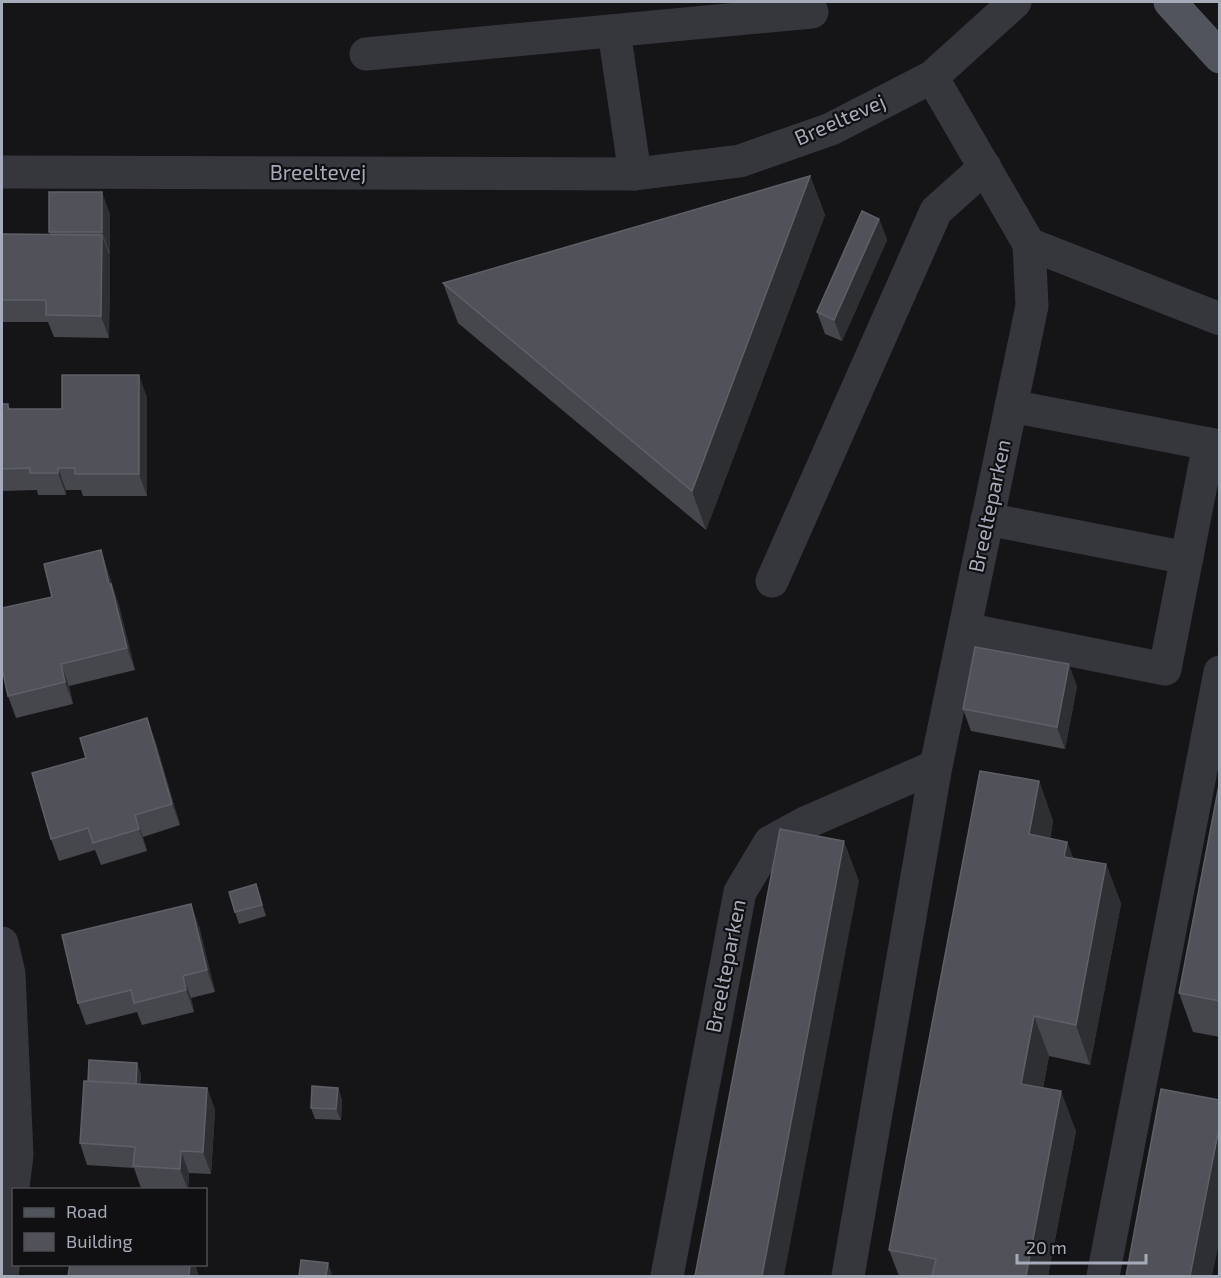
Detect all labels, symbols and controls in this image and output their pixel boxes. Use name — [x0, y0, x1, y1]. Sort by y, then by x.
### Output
street label: Breeltevej — [790, 88, 889, 151]
street label: Breeltevej — [270, 159, 366, 185]
street label: Breelteparken — [962, 437, 1015, 574]
street label: Breelteparken — [699, 897, 750, 1034]
legend — [12, 1188, 207, 1266]
text: Road — [66, 1200, 107, 1222]
scale bar — [1017, 1227, 1146, 1265]
text: Building — [66, 1230, 133, 1252]
text: 20 m — [1026, 1236, 1067, 1258]

